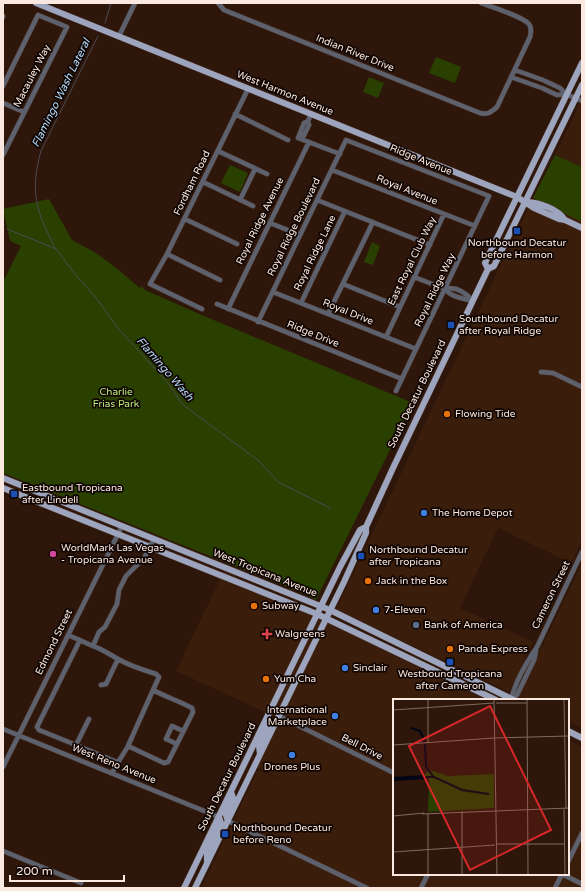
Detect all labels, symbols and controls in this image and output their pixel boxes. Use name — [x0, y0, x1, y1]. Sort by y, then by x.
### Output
street label: Indian River Drive — [314, 32, 396, 74]
water label: Flamingo Wash Lateral — [29, 35, 94, 149]
street label: Macauley Way — [11, 42, 53, 109]
street label: West Harmon Avenue — [235, 68, 335, 118]
street label: Ridge Avenue — [388, 142, 454, 178]
street label: Fordham Road — [171, 149, 213, 217]
street label: Royal Avenue — [375, 172, 440, 208]
street label: Royal Ridge Avenue — [234, 175, 286, 267]
street label: Royal Ridge Boulevard — [265, 176, 323, 278]
street label: Royal Ridge Lane — [291, 213, 339, 293]
street label: East Royal Club Way — [385, 214, 439, 307]
marker: Northbound Decatur before Harmon — [512, 226, 522, 236]
place label: Northbound Decatur before Harmon — [468, 237, 567, 261]
street label: Royal Ridge Way — [412, 251, 458, 329]
street label: Royal Drive — [321, 296, 375, 328]
place label: Southbound Decatur after Royal Ridge — [459, 313, 558, 337]
street label: Ridge Drive — [285, 318, 341, 350]
marker: Southbound Decatur after Royal Ridge — [446, 320, 456, 330]
water label: Flamingo Wash — [134, 334, 196, 404]
street label: South Decatur Boulevard — [386, 338, 448, 450]
park label: Charlie Frias Park — [93, 386, 140, 410]
place label: Flowing Tide — [455, 408, 516, 420]
marker: Flowing Tide — [442, 409, 452, 419]
place label: Eastbound Tropicana after Lindell — [22, 482, 123, 506]
marker: Eastbound Tropicana after Lindell — [9, 489, 19, 499]
place label: The Home Depot — [432, 507, 513, 519]
marker: The Home Depot — [419, 508, 429, 518]
place label: WorldMark Las Vegas - Tropicana Avenue — [61, 542, 164, 566]
place label: Northbound Decatur after Tropicana — [369, 544, 468, 568]
street label: West Tropicana Avenue — [211, 547, 319, 600]
marker: WorldMark Las Vegas - Tropicana Avenue — [48, 549, 58, 559]
marker: Northbound Decatur after Tropicana — [356, 551, 366, 561]
street label: Cameron Street — [529, 559, 573, 631]
place label: Jack in the Box — [376, 575, 447, 587]
marker: Jack in the Box — [363, 576, 373, 586]
place label: Subway — [262, 600, 300, 612]
marker: Subway — [249, 601, 259, 611]
place label: 7-Eleven — [384, 604, 426, 616]
marker: 7-Eleven — [371, 605, 381, 615]
street label: Edmond Street — [33, 607, 75, 677]
place label: Bank of America — [424, 619, 503, 631]
marker: Bank of America — [411, 620, 421, 630]
place label: Walgreens — [275, 628, 325, 640]
marker: Walgreens — [262, 629, 272, 639]
place label: Panda Express — [458, 643, 528, 655]
marker: Panda Express — [445, 644, 455, 654]
marker: Westbound Tropicana after Cameron — [445, 657, 455, 667]
place label: Sinclair — [353, 662, 388, 674]
marker: Sinclair — [340, 663, 350, 673]
place label: Westbound Tropicana after Cameron — [398, 668, 502, 692]
place label: Yum Cha — [274, 673, 316, 685]
marker: Yum Cha — [261, 674, 271, 684]
inset map — [393, 699, 569, 875]
place label: International Marketplace — [267, 704, 327, 728]
marker: International Marketplace — [330, 711, 340, 721]
street label: South Decatur Boulevard — [196, 721, 258, 833]
street label: Bell Drive — [339, 731, 385, 763]
street label: West Reno Avenue — [70, 742, 158, 787]
marker: Drones Plus — [287, 750, 297, 760]
place label: Drones Plus — [264, 761, 320, 773]
place label: Northbound Decatur before Reno — [233, 822, 332, 846]
marker: Northbound Decatur before Reno — [220, 829, 230, 839]
scale bar — [10, 857, 124, 883]
text: 200 m — [16, 864, 53, 878]

